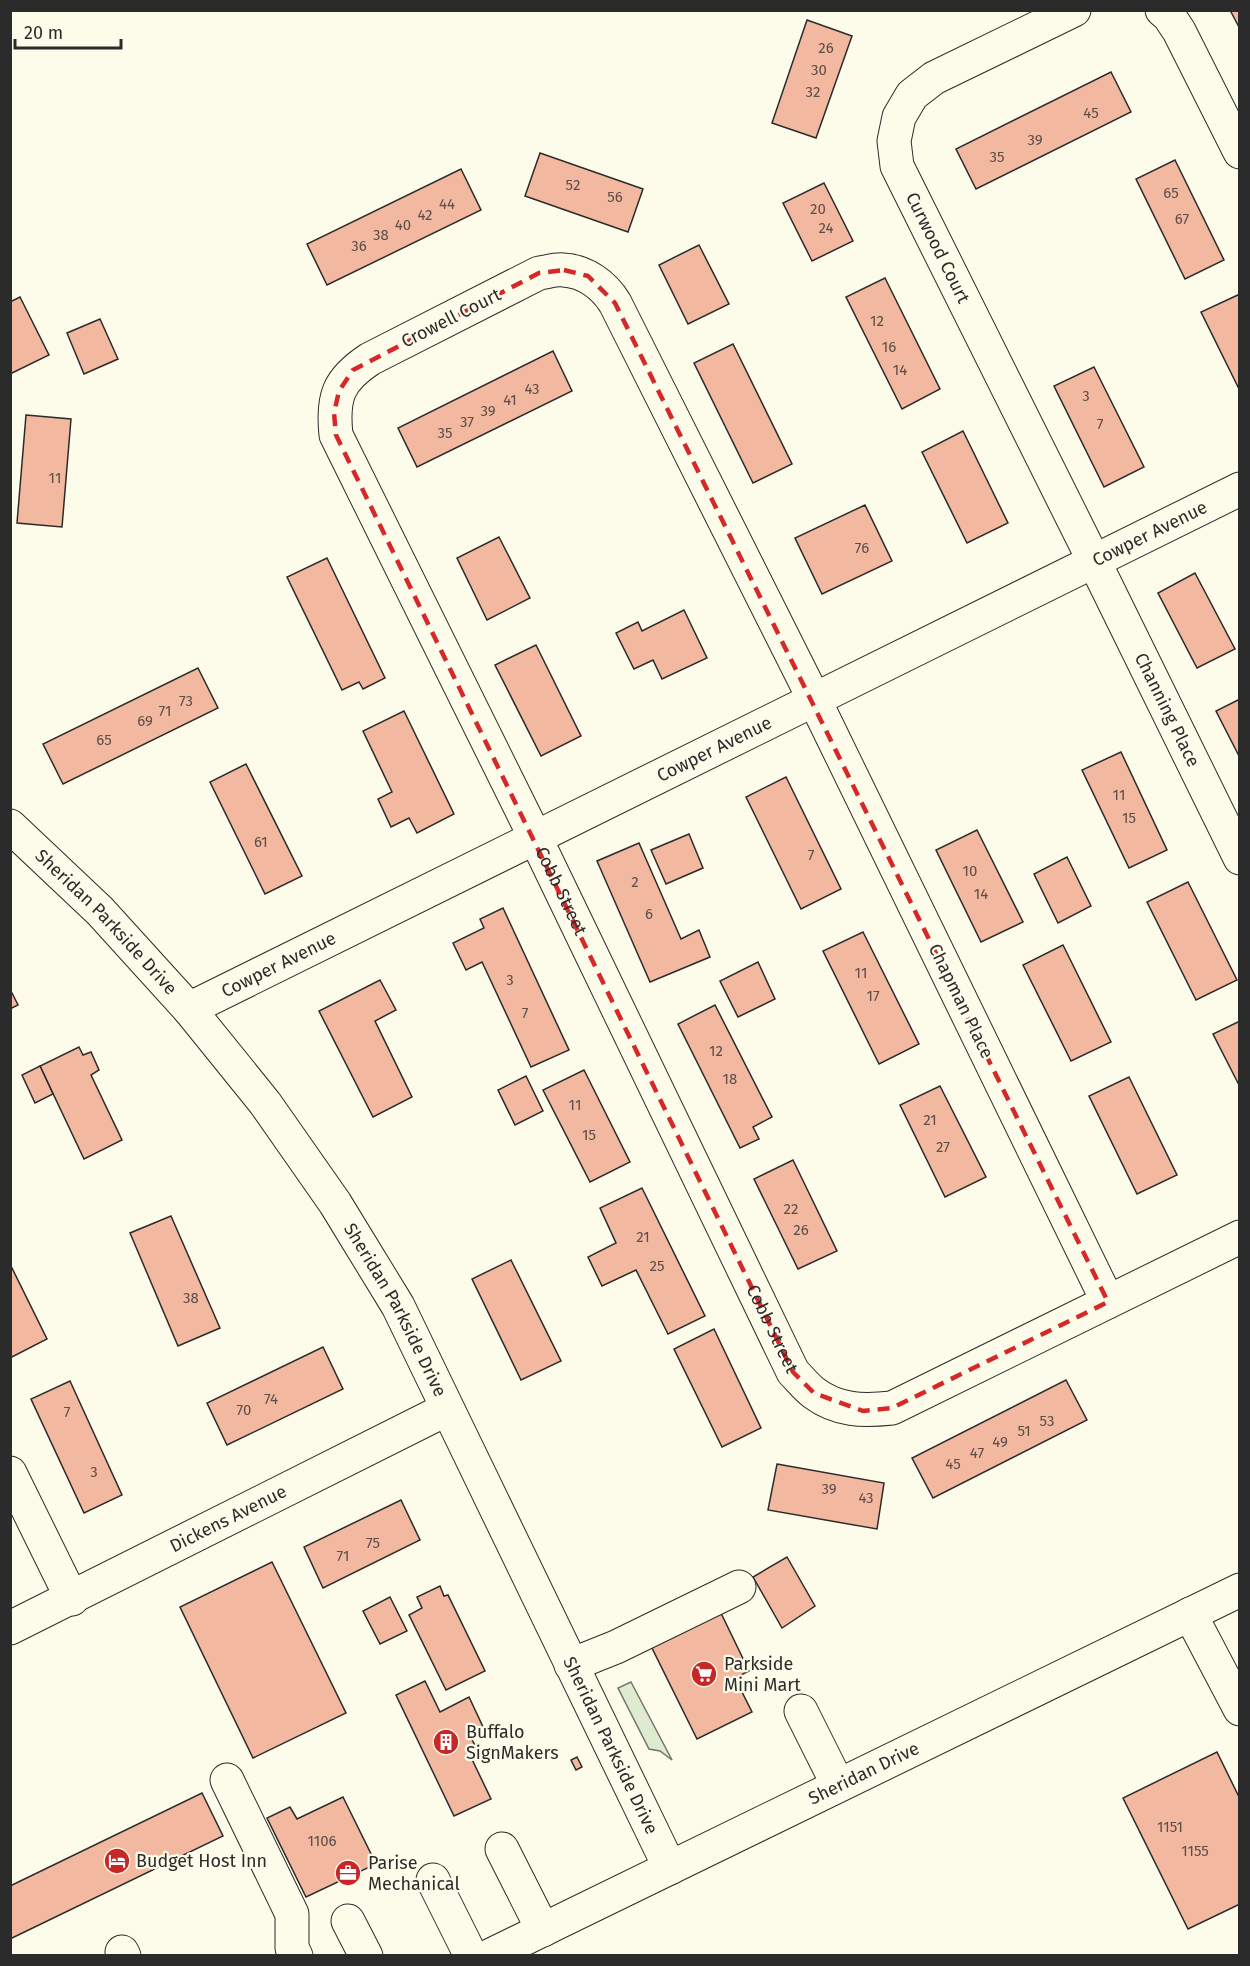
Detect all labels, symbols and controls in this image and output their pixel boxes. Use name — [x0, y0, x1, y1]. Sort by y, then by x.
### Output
scale bar — [15, 12, 122, 50]
text: 20 m — [24, 22, 63, 44]
house number: 26 — [818, 39, 834, 57]
house number: 30 — [811, 61, 827, 79]
house number: 32 — [806, 83, 820, 101]
house number: 45 — [1083, 104, 1099, 122]
house number: 39 — [1027, 131, 1043, 149]
house number: 35 — [989, 148, 1005, 166]
house number: 52 — [566, 176, 580, 194]
house number: 65 — [1163, 184, 1179, 202]
house number: 56 — [607, 188, 623, 206]
street label: Curwood Court — [901, 189, 975, 307]
house number: 44 — [439, 195, 455, 213]
house number: 20 — [810, 200, 826, 218]
house number: 42 — [417, 206, 433, 224]
house number: 67 — [1175, 210, 1189, 228]
house number: 40 — [395, 216, 411, 234]
house number: 24 — [818, 219, 834, 237]
house number: 38 — [373, 226, 389, 244]
house number: 36 — [351, 237, 367, 255]
street label: Crowell Court — [397, 283, 505, 353]
house number: 12 — [870, 312, 884, 330]
house number: 16 — [882, 338, 896, 356]
house number: 14 — [893, 361, 907, 379]
house number: 43 — [524, 380, 540, 398]
house number: 3 — [1082, 387, 1090, 405]
house number: 41 — [503, 391, 517, 409]
house number: 39 — [480, 402, 496, 420]
house number: 37 — [460, 413, 474, 431]
house number: 7 — [1097, 415, 1104, 433]
house number: 35 — [437, 424, 453, 442]
house number: 11 — [49, 469, 61, 487]
street label: Cowper Avenue — [1089, 496, 1211, 571]
house number: 76 — [855, 539, 869, 557]
street label: Channing Place — [1130, 649, 1205, 771]
house number: 73 — [179, 692, 193, 710]
house number: 71 — [159, 702, 171, 720]
house number: 69 — [137, 712, 153, 730]
street label: Cowper Avenue — [653, 712, 775, 787]
house number: 65 — [96, 731, 112, 749]
house number: 11 — [1113, 786, 1125, 804]
house number: 15 — [1122, 809, 1136, 827]
house number: 61 — [254, 833, 268, 851]
street label: Cobb Street — [530, 843, 592, 939]
street label: Sheridan Parkside Drive — [31, 845, 182, 999]
house number: 7 — [808, 846, 815, 864]
house number: 10 — [963, 862, 977, 880]
house number: 2 — [631, 873, 639, 891]
house number: 14 — [974, 885, 988, 903]
house number: 6 — [645, 905, 653, 923]
street label: Cowper Avenue — [218, 927, 340, 1002]
street label: Chapman Place — [924, 940, 998, 1062]
house number: 11 — [855, 964, 867, 982]
house number: 3 — [506, 971, 514, 989]
house number: 17 — [866, 987, 880, 1005]
house number: 7 — [522, 1004, 529, 1022]
house number: 12 — [709, 1042, 723, 1060]
house number: 18 — [723, 1070, 737, 1088]
house number: 11 — [569, 1096, 581, 1114]
house number: 21 — [923, 1111, 937, 1129]
house number: 15 — [582, 1126, 596, 1144]
house number: 27 — [936, 1138, 950, 1156]
house number: 22 — [784, 1200, 798, 1218]
street label: Sheridan Parkside Drive — [339, 1219, 451, 1400]
house number: 26 — [793, 1221, 809, 1239]
house number: 21 — [636, 1228, 650, 1246]
house number: 25 — [650, 1257, 664, 1275]
street label: Cobb Street — [742, 1281, 803, 1377]
house number: 38 — [183, 1289, 199, 1307]
house number: 74 — [264, 1390, 278, 1408]
house number: 70 — [237, 1401, 251, 1419]
house number: 7 — [64, 1403, 71, 1421]
house number: 53 — [1040, 1412, 1054, 1430]
house number: 51 — [1017, 1422, 1031, 1440]
house number: 49 — [992, 1433, 1008, 1451]
house number: 47 — [970, 1444, 984, 1462]
house number: 45 — [945, 1455, 961, 1473]
house number: 3 — [90, 1463, 98, 1481]
street label: Dickens Avenue — [166, 1480, 290, 1557]
house number: 39 — [821, 1480, 837, 1498]
house number: 43 — [858, 1489, 874, 1507]
house number: 75 — [366, 1534, 380, 1552]
house number: 71 — [337, 1547, 349, 1565]
street label: Sheridan Parkside Drive — [558, 1653, 663, 1838]
place label: Parkside Mini Mart — [724, 1653, 801, 1696]
supermarket icon: Parkside Mini Mart — [689, 1659, 719, 1689]
place label: Buffalo SignMakers — [466, 1721, 559, 1764]
building icon: Buffalo SignMakers — [431, 1727, 461, 1757]
street label: Sheridan Drive — [805, 1737, 923, 1810]
house number: 1151 — [1157, 1818, 1183, 1836]
house number: 1106 — [307, 1832, 337, 1850]
house number: 1155 — [1181, 1842, 1209, 1860]
hotel icon: Budget Host Inn — [102, 1846, 132, 1876]
place label: Budget Host Inn — [136, 1850, 267, 1872]
place label: Parise Mechanical — [368, 1852, 460, 1895]
office icon: Parise Mechanical — [333, 1858, 363, 1888]

